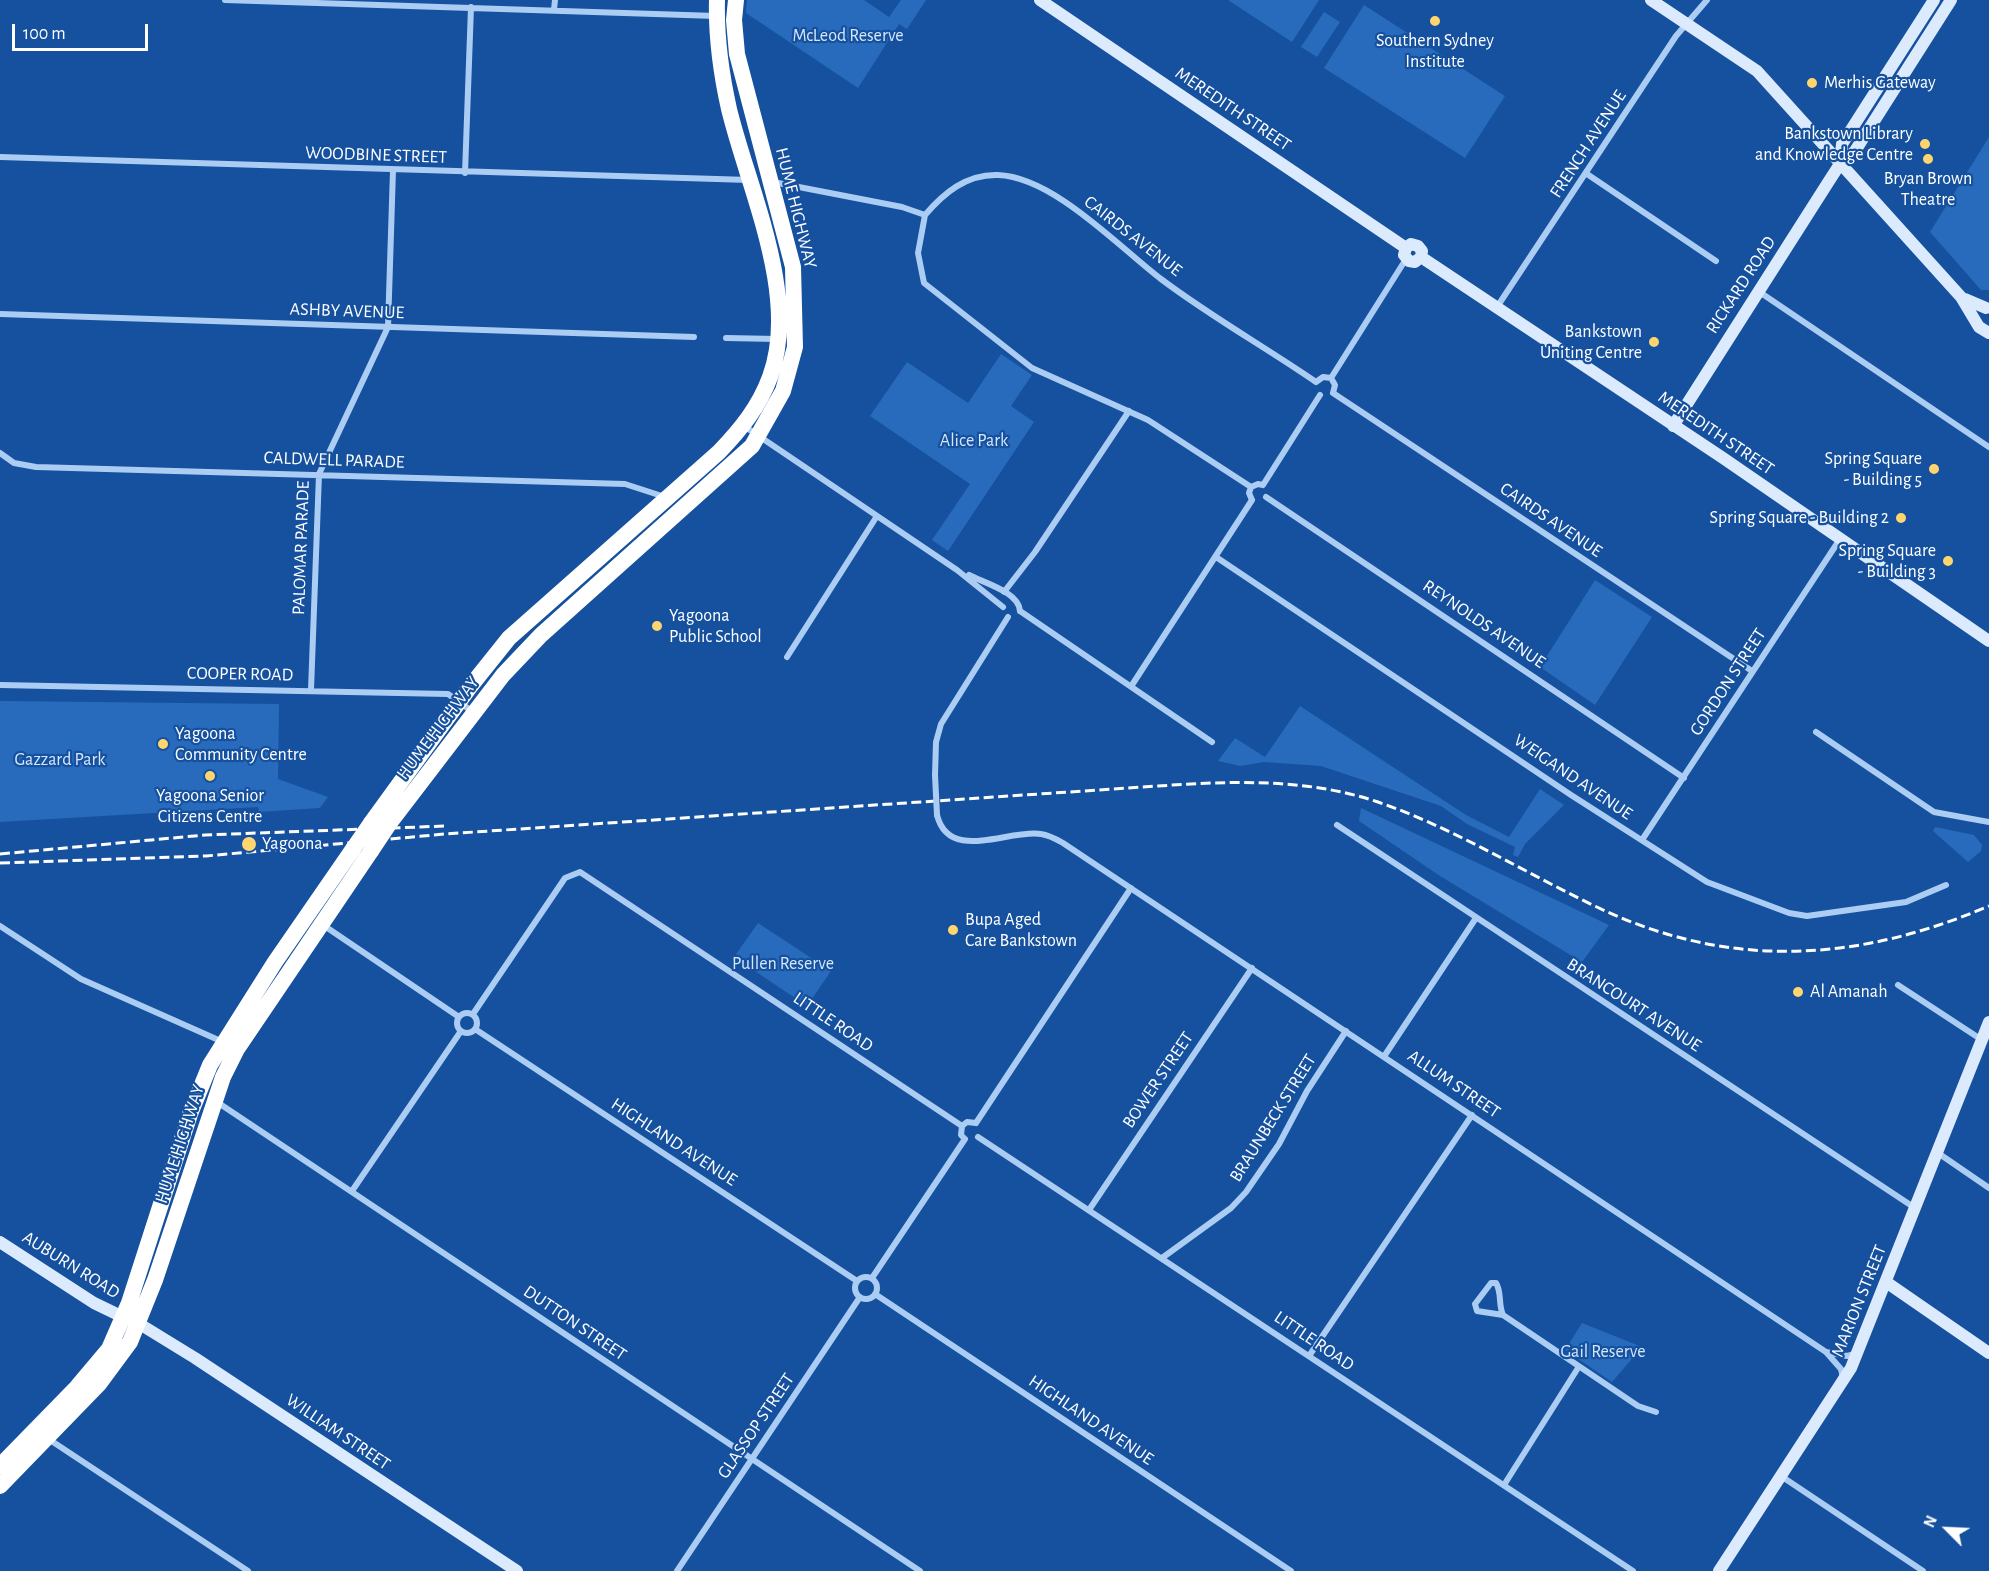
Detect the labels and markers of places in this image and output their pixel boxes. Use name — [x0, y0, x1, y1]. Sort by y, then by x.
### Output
marker: Southern Sydney Institute — [1428, 14, 1442, 28]
place label: Southern Sydney Institute — [1376, 30, 1494, 72]
place label: Merhis Gateway — [1824, 72, 1936, 94]
marker: Merhis Gateway — [1805, 76, 1819, 90]
place label: Bankstown Library and Knowledge Centre — [1755, 123, 1913, 166]
marker: Bankstown Library and Knowledge Centre — [1918, 137, 1932, 151]
marker: Bryan Brown Theatre — [1921, 152, 1935, 166]
place label: Bryan Brown Theatre — [1884, 168, 1972, 210]
place label: Bankstown Uniting Centre — [1540, 321, 1642, 364]
marker: Bankstown Uniting Centre — [1647, 335, 1661, 349]
place label: Spring Square - Building 5 — [1825, 448, 1922, 490]
marker: Spring Square - Building 5 — [1927, 462, 1941, 476]
place label: Spring Square - Building 2 — [1710, 507, 1889, 529]
marker: Spring Square - Building 2 — [1894, 511, 1908, 525]
place label: Spring Square - Building 3 — [1839, 540, 1936, 582]
marker: Spring Square - Building 3 — [1941, 554, 1955, 568]
place label: Yagoona Public School — [669, 605, 762, 648]
marker: Yagoona Public School — [650, 619, 664, 633]
place label: Yagoona Community Centre — [175, 723, 307, 766]
marker: Yagoona Community Centre — [156, 737, 170, 751]
marker: Yagoona Senior Citizens Centre — [203, 769, 217, 783]
place label: Yagoona Senior Citizens Centre — [156, 785, 264, 828]
place label: Yagoona — [262, 833, 323, 855]
marker: Yagoona — [240, 835, 258, 853]
place label: Bupa Aged Care Bankstown — [965, 909, 1077, 952]
marker: Bupa Aged Care Bankstown — [946, 923, 960, 937]
place label: Al Amanah — [1810, 981, 1888, 1003]
marker: Al Amanah — [1791, 985, 1805, 999]

